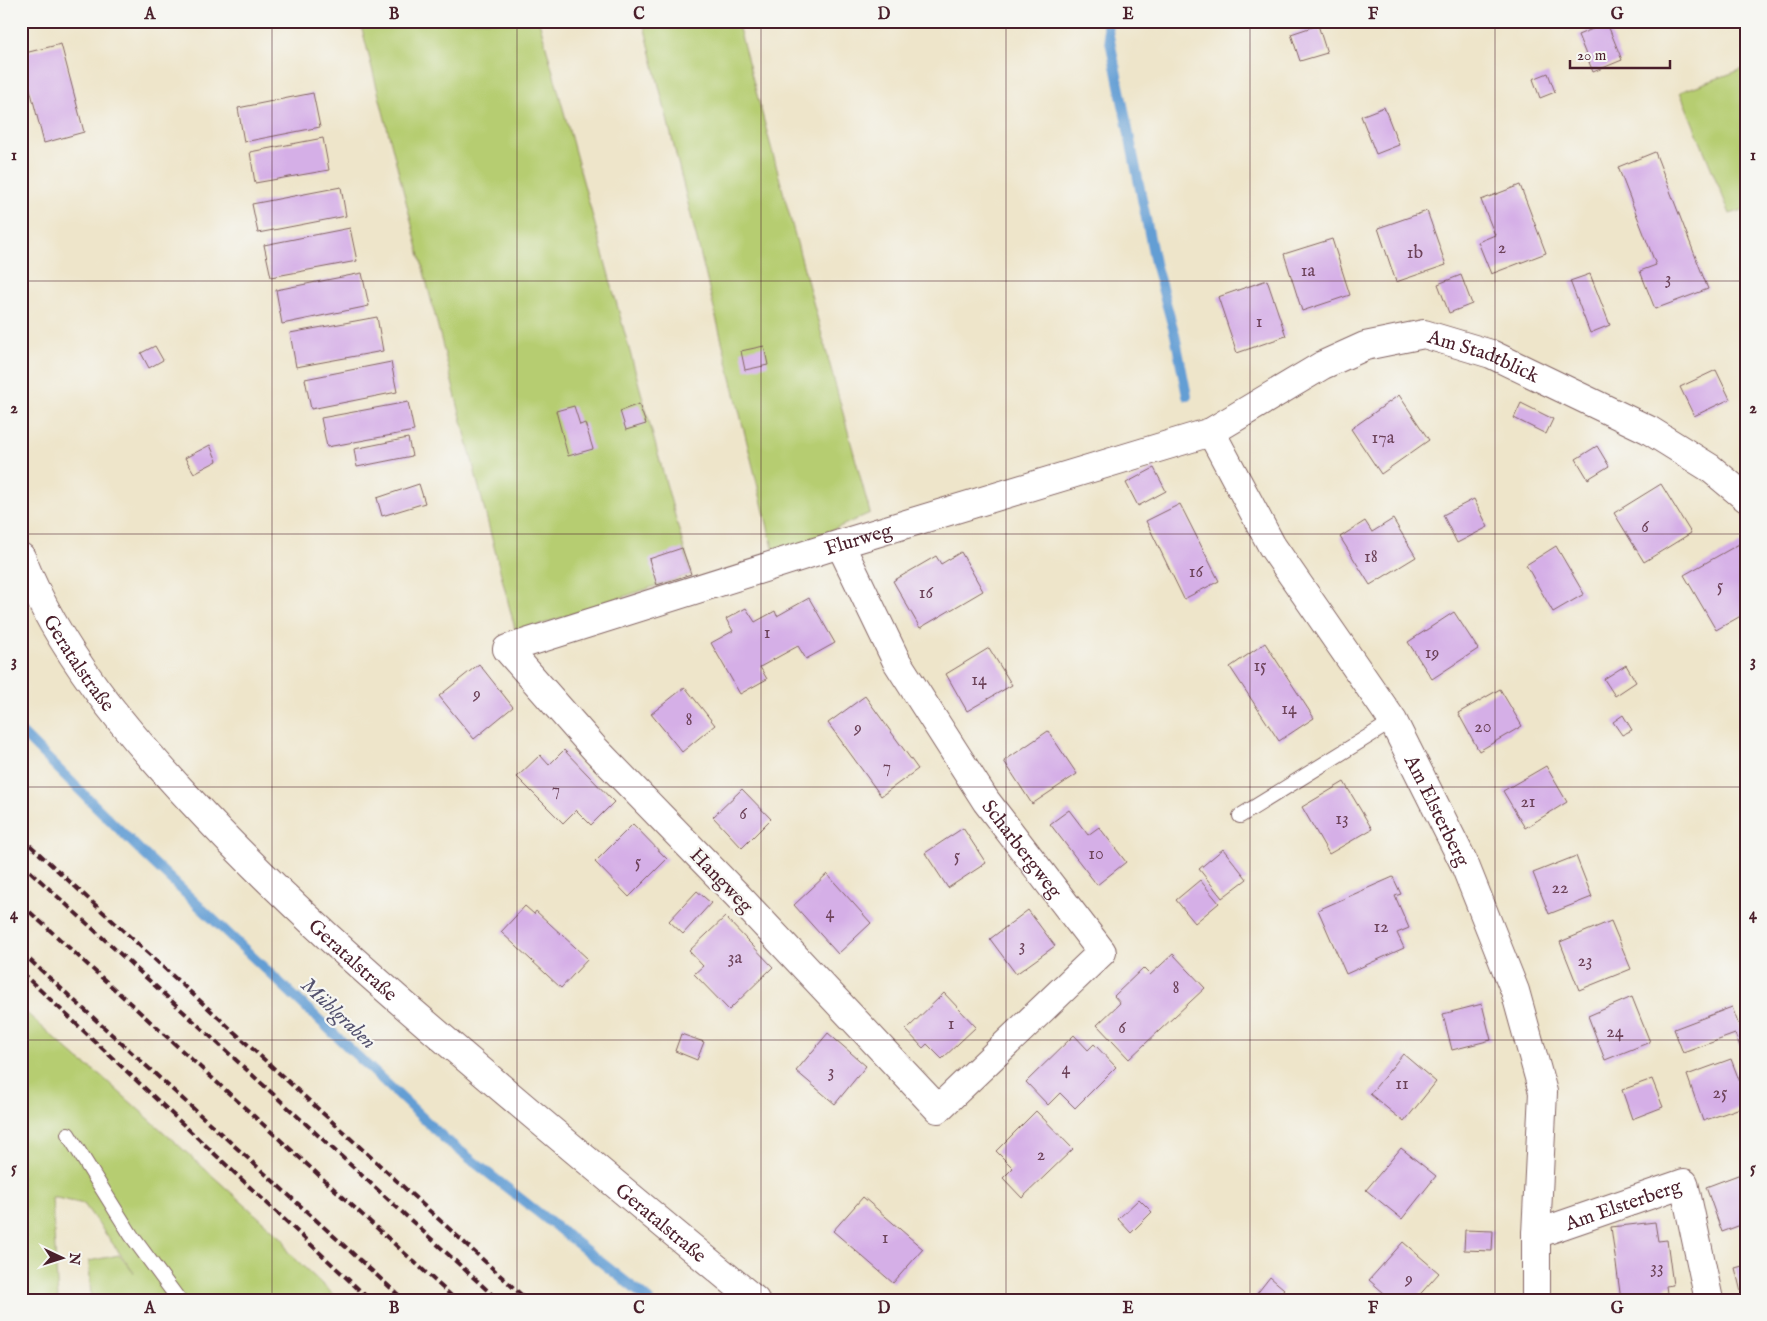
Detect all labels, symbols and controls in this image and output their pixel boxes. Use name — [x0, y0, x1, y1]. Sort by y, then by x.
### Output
text: A — [144, 5, 157, 25]
text: B — [389, 5, 400, 25]
text: C — [633, 5, 645, 25]
text: D — [878, 5, 891, 25]
text: E — [1122, 5, 1134, 25]
text: F — [1368, 5, 1379, 25]
text: G — [1611, 5, 1624, 25]
scale bar — [1570, 38, 1670, 70]
text: 20 m — [1577, 46, 1607, 65]
text: 1 — [11, 146, 17, 166]
text: 1 — [1750, 146, 1756, 166]
house number: 2 — [1498, 237, 1506, 260]
house number: 1b — [1407, 242, 1424, 265]
house number: 1a — [1301, 260, 1315, 283]
house number: 3 — [1665, 268, 1671, 291]
house number: 1 — [1256, 311, 1262, 334]
street label: Am Stadtblick — [1424, 325, 1543, 389]
text: 2 — [10, 399, 18, 419]
text: 2 — [1749, 399, 1757, 419]
house number: 17a — [1372, 427, 1395, 450]
house number: 6 — [1641, 516, 1649, 539]
street label: Flurweg — [822, 518, 896, 562]
house number: 18 — [1364, 546, 1378, 569]
house number: 16 — [1189, 561, 1204, 584]
house number: 5 — [1717, 575, 1724, 598]
house number: 16 — [919, 582, 934, 605]
street label: Geratalstraße — [37, 610, 120, 717]
house number: 1 — [764, 622, 770, 645]
house number: 19 — [1425, 642, 1439, 665]
text: 3 — [11, 652, 17, 672]
text: 3 — [1750, 652, 1756, 672]
house number: 15 — [1253, 655, 1267, 678]
house number: 14 — [971, 669, 987, 692]
house number: 9 — [472, 683, 481, 706]
house number: 14 — [1281, 698, 1297, 721]
house number: 8 — [685, 709, 693, 732]
house number: 20 — [1474, 716, 1492, 739]
house number: 9 — [853, 717, 862, 740]
street label: Am Elsterberg — [1398, 750, 1475, 872]
house number: 7 — [883, 756, 891, 779]
house number: 7 — [552, 779, 560, 802]
house number: 21 — [1520, 791, 1536, 814]
street label: Scharbergweg — [976, 795, 1068, 904]
house number: 6 — [739, 803, 747, 826]
house number: 13 — [1335, 808, 1349, 831]
street label: Hangweg — [684, 843, 759, 920]
house number: 10 — [1088, 843, 1104, 866]
house number: 5 — [954, 845, 961, 868]
house number: 5 — [635, 851, 642, 874]
house number: 22 — [1552, 877, 1568, 900]
house number: 4 — [826, 902, 835, 925]
text: 4 — [10, 905, 19, 925]
text: 4 — [1749, 905, 1758, 925]
street label: Geratalstraße — [302, 914, 402, 1007]
house number: 12 — [1373, 916, 1389, 939]
house number: 3 — [1019, 935, 1025, 958]
house number: 3a — [728, 947, 742, 970]
house number: 23 — [1577, 950, 1593, 973]
water label: Mühlgraben — [295, 972, 381, 1056]
house number: 8 — [1172, 977, 1180, 1000]
house number: 1 — [948, 1013, 954, 1036]
house number: 6 — [1118, 1017, 1126, 1040]
house number: 24 — [1606, 1021, 1624, 1044]
house number: 4 — [1062, 1058, 1071, 1081]
house number: 3 — [828, 1061, 834, 1084]
house number: 11 — [1395, 1073, 1409, 1096]
house number: 25 — [1713, 1082, 1728, 1105]
house number: 2 — [1037, 1144, 1045, 1167]
text: 5 — [11, 1159, 17, 1179]
text: 5 — [1750, 1159, 1756, 1179]
street label: Am Elsterberg — [1561, 1174, 1686, 1237]
street label: Geratalstraße — [609, 1178, 711, 1269]
house number: 1 — [882, 1227, 888, 1250]
north arrow — [38, 1234, 88, 1284]
text: N — [65, 1251, 83, 1266]
house number: 33 — [1650, 1257, 1664, 1280]
house number: 9 — [1404, 1268, 1413, 1291]
text: A — [144, 1299, 157, 1319]
text: B — [389, 1299, 400, 1319]
text: C — [633, 1299, 645, 1319]
text: D — [878, 1299, 891, 1319]
text: E — [1122, 1299, 1134, 1319]
text: F — [1368, 1299, 1379, 1319]
text: G — [1611, 1299, 1624, 1319]

